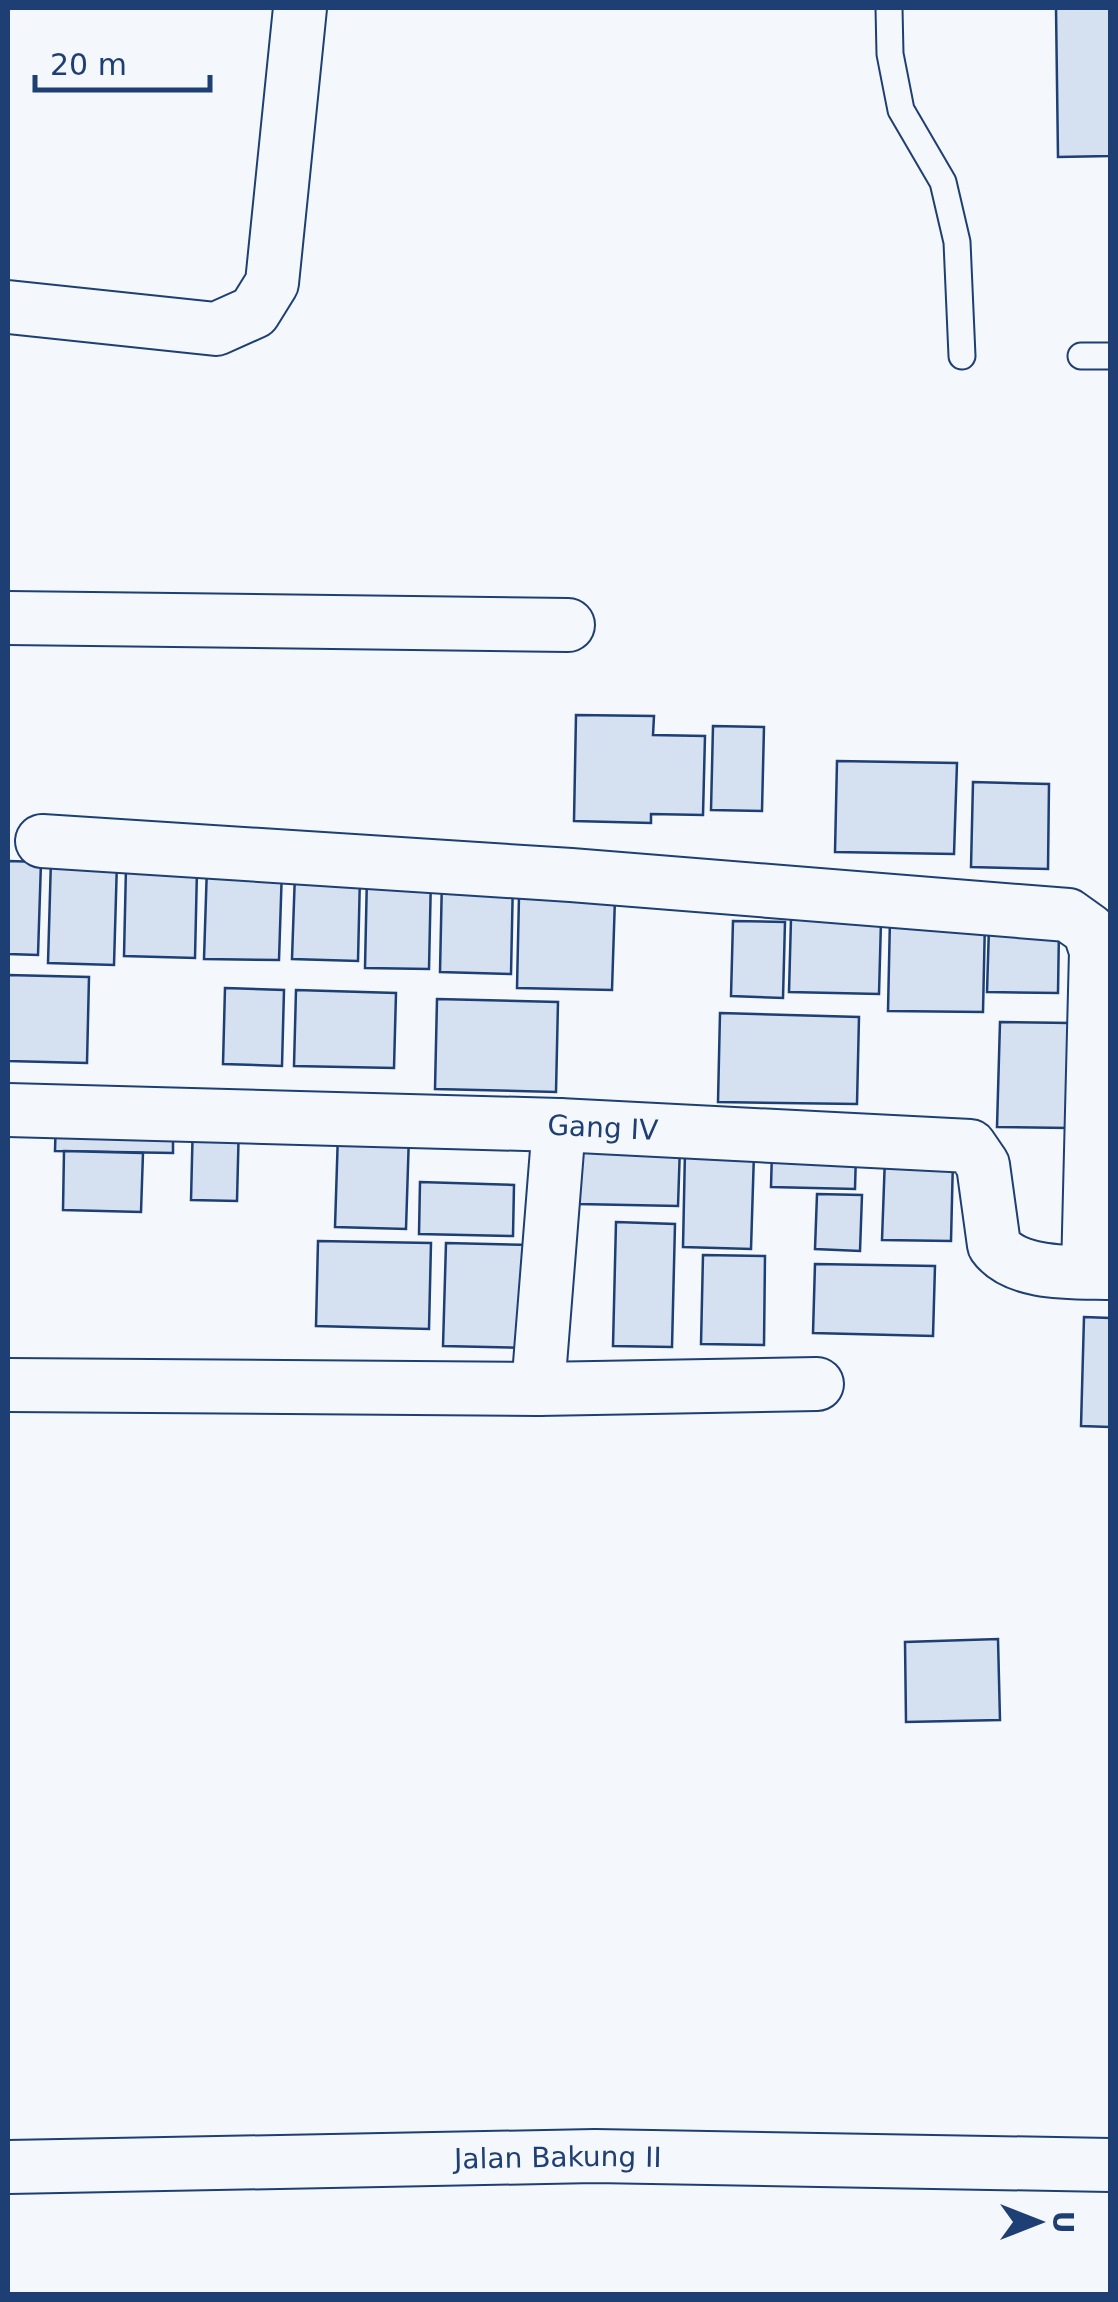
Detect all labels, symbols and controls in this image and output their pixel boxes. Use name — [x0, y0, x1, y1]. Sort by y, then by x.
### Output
scale bar — [35, 30, 210, 92]
text: 20 m — [50, 47, 127, 82]
street label: Gang IV — [547, 1108, 659, 1147]
street label: Jalan Bakung II — [452, 2139, 662, 2175]
north arrow — [988, 2172, 1088, 2272]
text: U — [1046, 2211, 1079, 2233]

